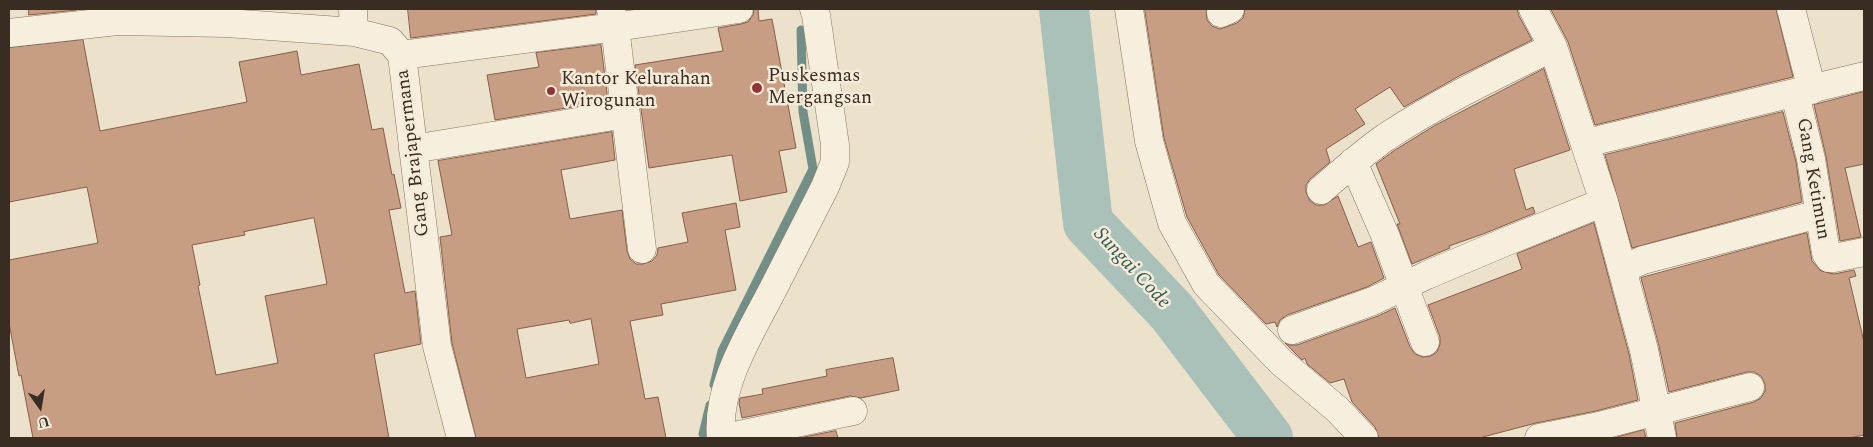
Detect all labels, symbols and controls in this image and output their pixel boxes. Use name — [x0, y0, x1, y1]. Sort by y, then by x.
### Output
place label: Puskesmas Mergangsan — [768, 66, 872, 110]
street label: Gang Brajapermana — [392, 68, 436, 238]
place label: Kantor Kelurahan Wirogunan — [561, 69, 711, 113]
marker: Puskesmas Mergangsan — [750, 81, 764, 95]
marker: Kantor Kelurahan Wirogunan — [545, 85, 557, 97]
street label: Gang Ketimun — [1790, 116, 1834, 242]
water label: Sungai Code — [1087, 223, 1175, 315]
north arrow — [15, 382, 65, 432]
text: U — [35, 411, 52, 434]

